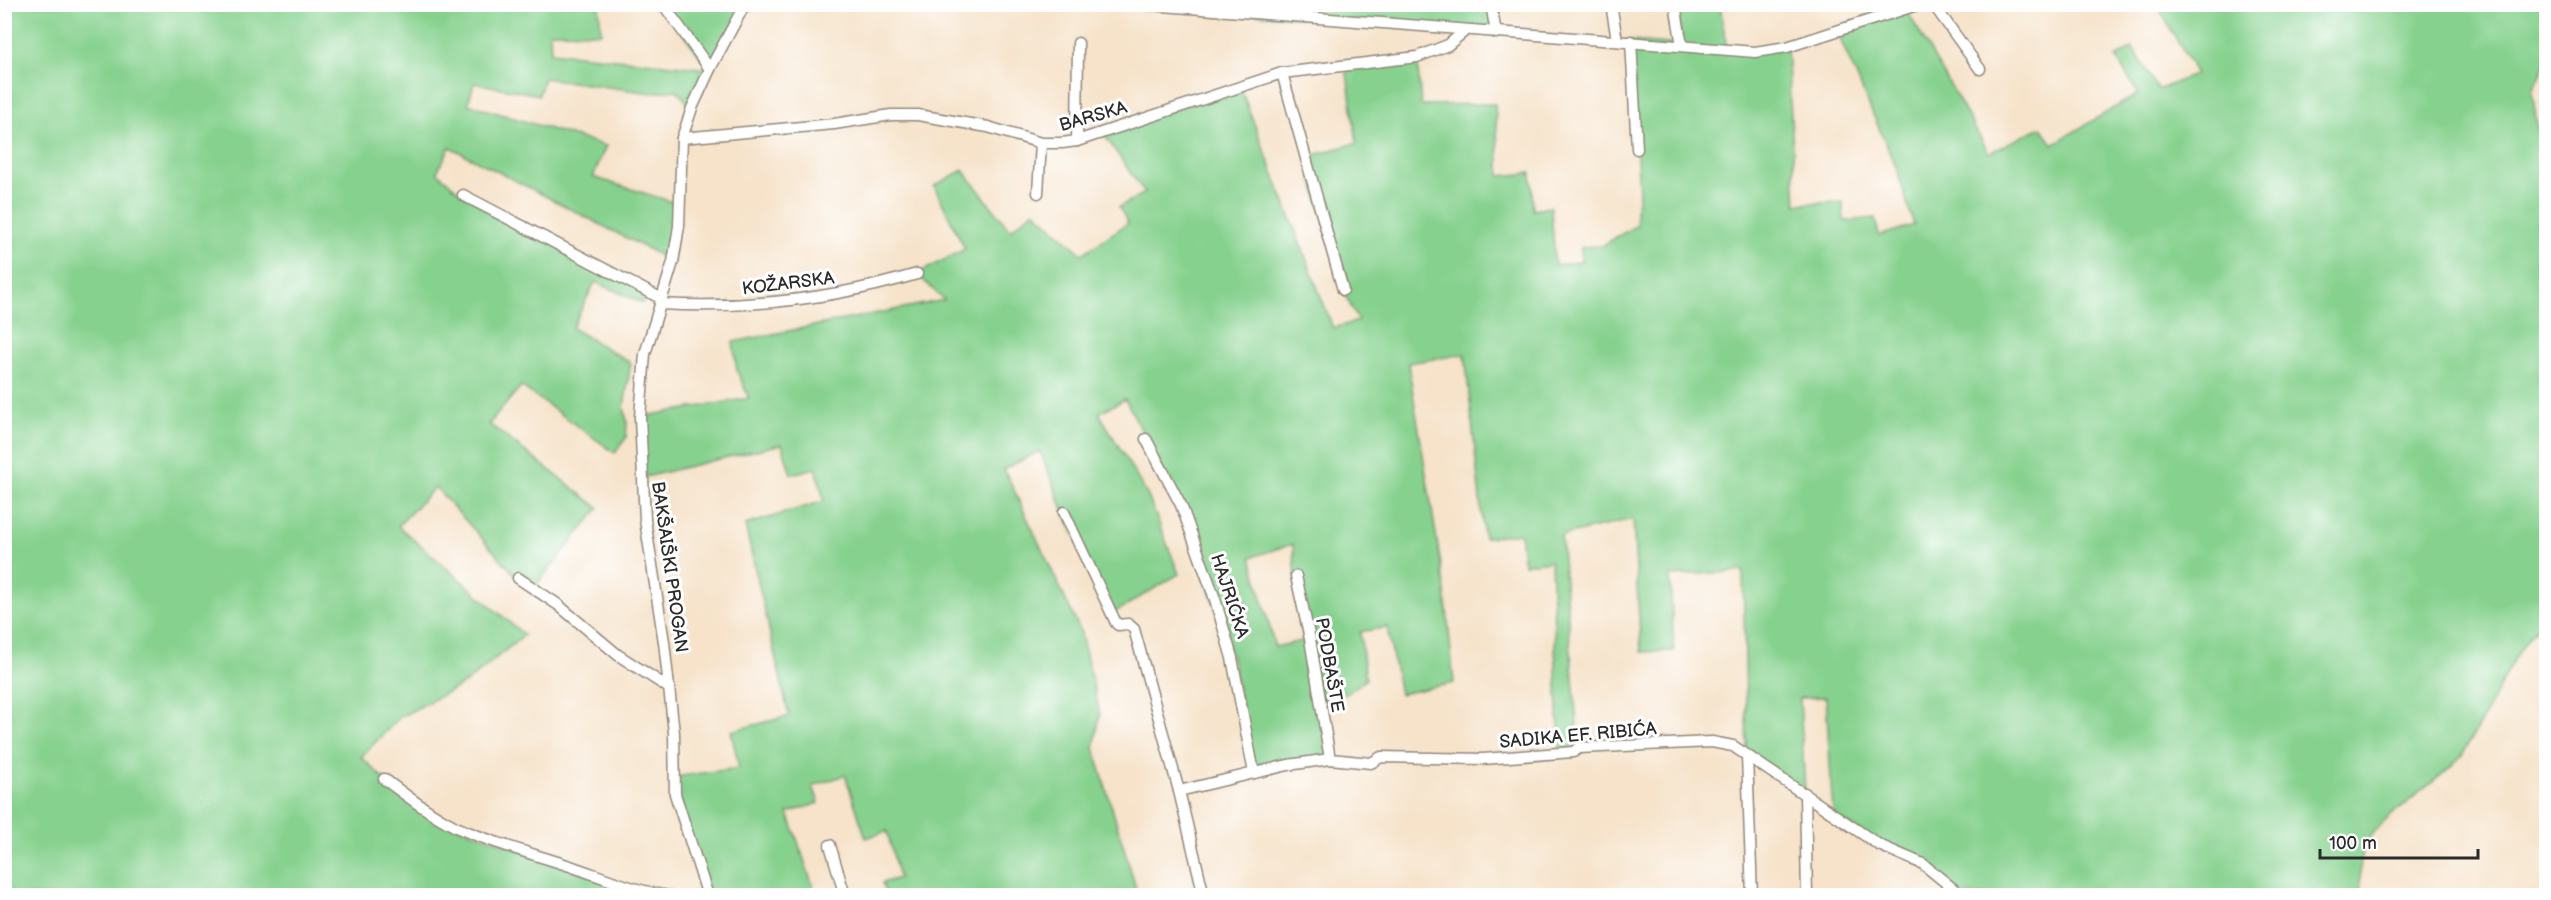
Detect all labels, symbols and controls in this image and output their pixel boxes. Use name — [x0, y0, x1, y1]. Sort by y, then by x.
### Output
street label: BARSKA — [1057, 97, 1129, 136]
street label: KOŽARSKA — [740, 265, 835, 300]
street label: BAKŠAIŠKI PROGAN — [647, 480, 693, 654]
street label: HAJRIĆKA — [1206, 551, 1255, 641]
street label: PODBAŠTE — [1311, 616, 1349, 714]
street label: SADIKA EF. RIBIĆA — [1498, 716, 1657, 753]
scale bar — [2320, 822, 2478, 860]
text: 100 m — [2329, 833, 2377, 854]

